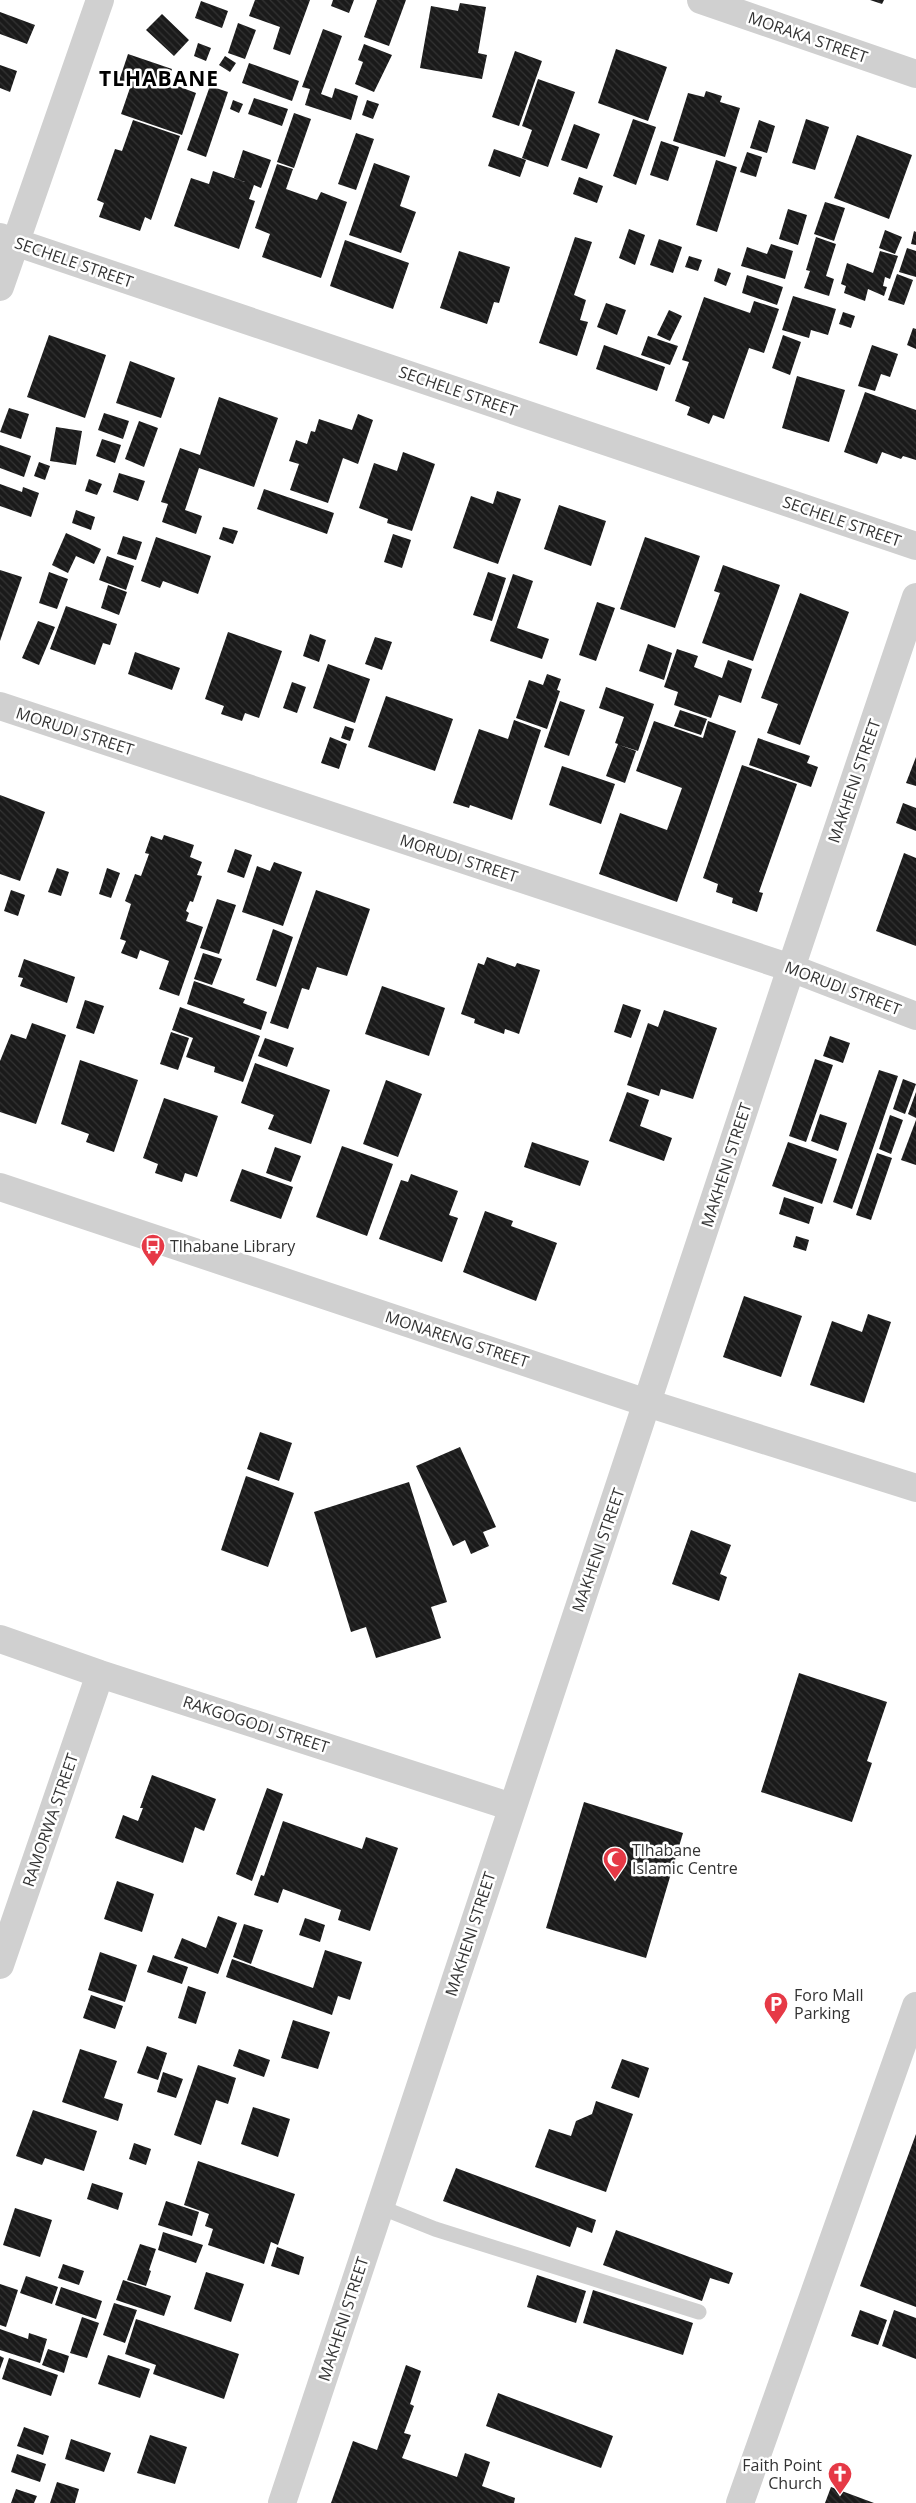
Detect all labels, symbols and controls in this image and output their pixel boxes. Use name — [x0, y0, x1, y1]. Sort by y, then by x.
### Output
street label: MORAKA STREET — [745, 6, 871, 68]
district label: TLHABANE — [99, 64, 219, 92]
street label: SECHELE STREET — [12, 231, 136, 293]
street label: SECHELE STREET — [396, 360, 520, 422]
street label: SECHELE STREET — [780, 490, 904, 552]
street label: MORUDI STREET — [13, 702, 137, 760]
street label: MAKHENI STREET — [822, 716, 886, 846]
street label: MORUDI STREET — [397, 829, 521, 887]
street label: MORUDI STREET — [782, 956, 904, 1020]
street label: MAKHENI STREET — [695, 1100, 757, 1230]
bus stop icon: Tlhabane Library — [140, 1233, 166, 1267]
place label: Tlhabane Library — [170, 1235, 296, 1257]
street label: MONARENG STREET — [382, 1305, 532, 1373]
street label: MAKHENI STREET — [566, 1485, 630, 1615]
street label: RAKGOGODI STREET — [180, 1690, 332, 1758]
street label: RAMORWA STREET — [17, 1750, 83, 1890]
place label: Tlhabane Islamic Centre — [632, 1839, 738, 1879]
mosque icon: Tlhabane Islamic Centre — [602, 1846, 628, 1880]
street label: MAKHENI STREET — [439, 1869, 501, 1999]
place label: Foro Mall Parking — [794, 1984, 864, 2024]
parking icon: Foro Mall Parking — [763, 1991, 789, 2025]
street label: MAKHENI STREET — [312, 2254, 374, 2384]
place label: Faith Point Church — [742, 2454, 822, 2494]
church icon: Faith Point Church — [827, 2461, 853, 2495]

